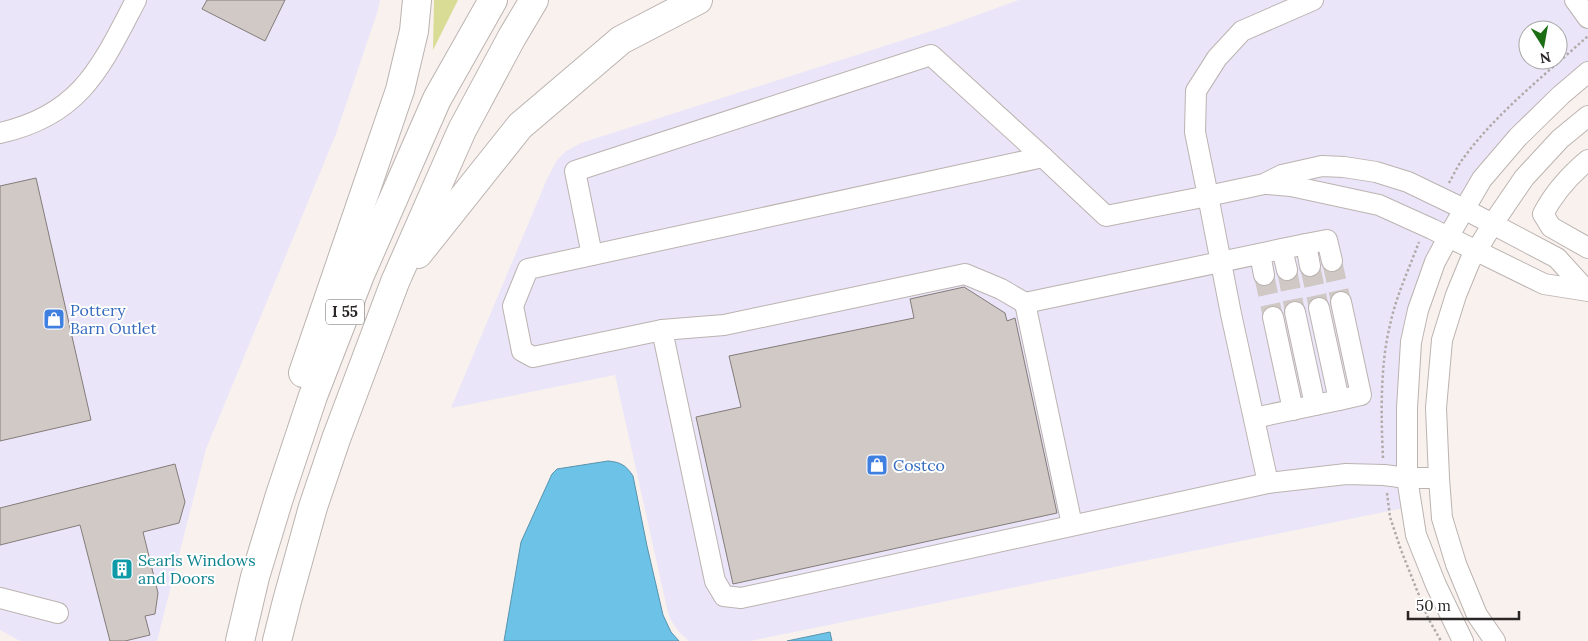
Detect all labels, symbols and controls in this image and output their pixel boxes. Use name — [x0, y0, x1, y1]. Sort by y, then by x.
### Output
north arrow — [1518, 20, 1568, 70]
text: N — [1538, 48, 1553, 68]
place label: Pottery Barn Outlet — [70, 300, 157, 338]
road number: I 55 — [326, 300, 364, 324]
shop icon: Pottery Barn Outlet — [42, 307, 66, 331]
shop icon: Costco — [865, 453, 889, 477]
place label: Costco — [893, 455, 945, 475]
place label: Searls Windows and Doors — [138, 550, 256, 588]
building icon: Searls Windows and Doors — [110, 557, 134, 581]
scale bar — [1408, 588, 1519, 620]
text: 50 m — [1416, 596, 1451, 615]

